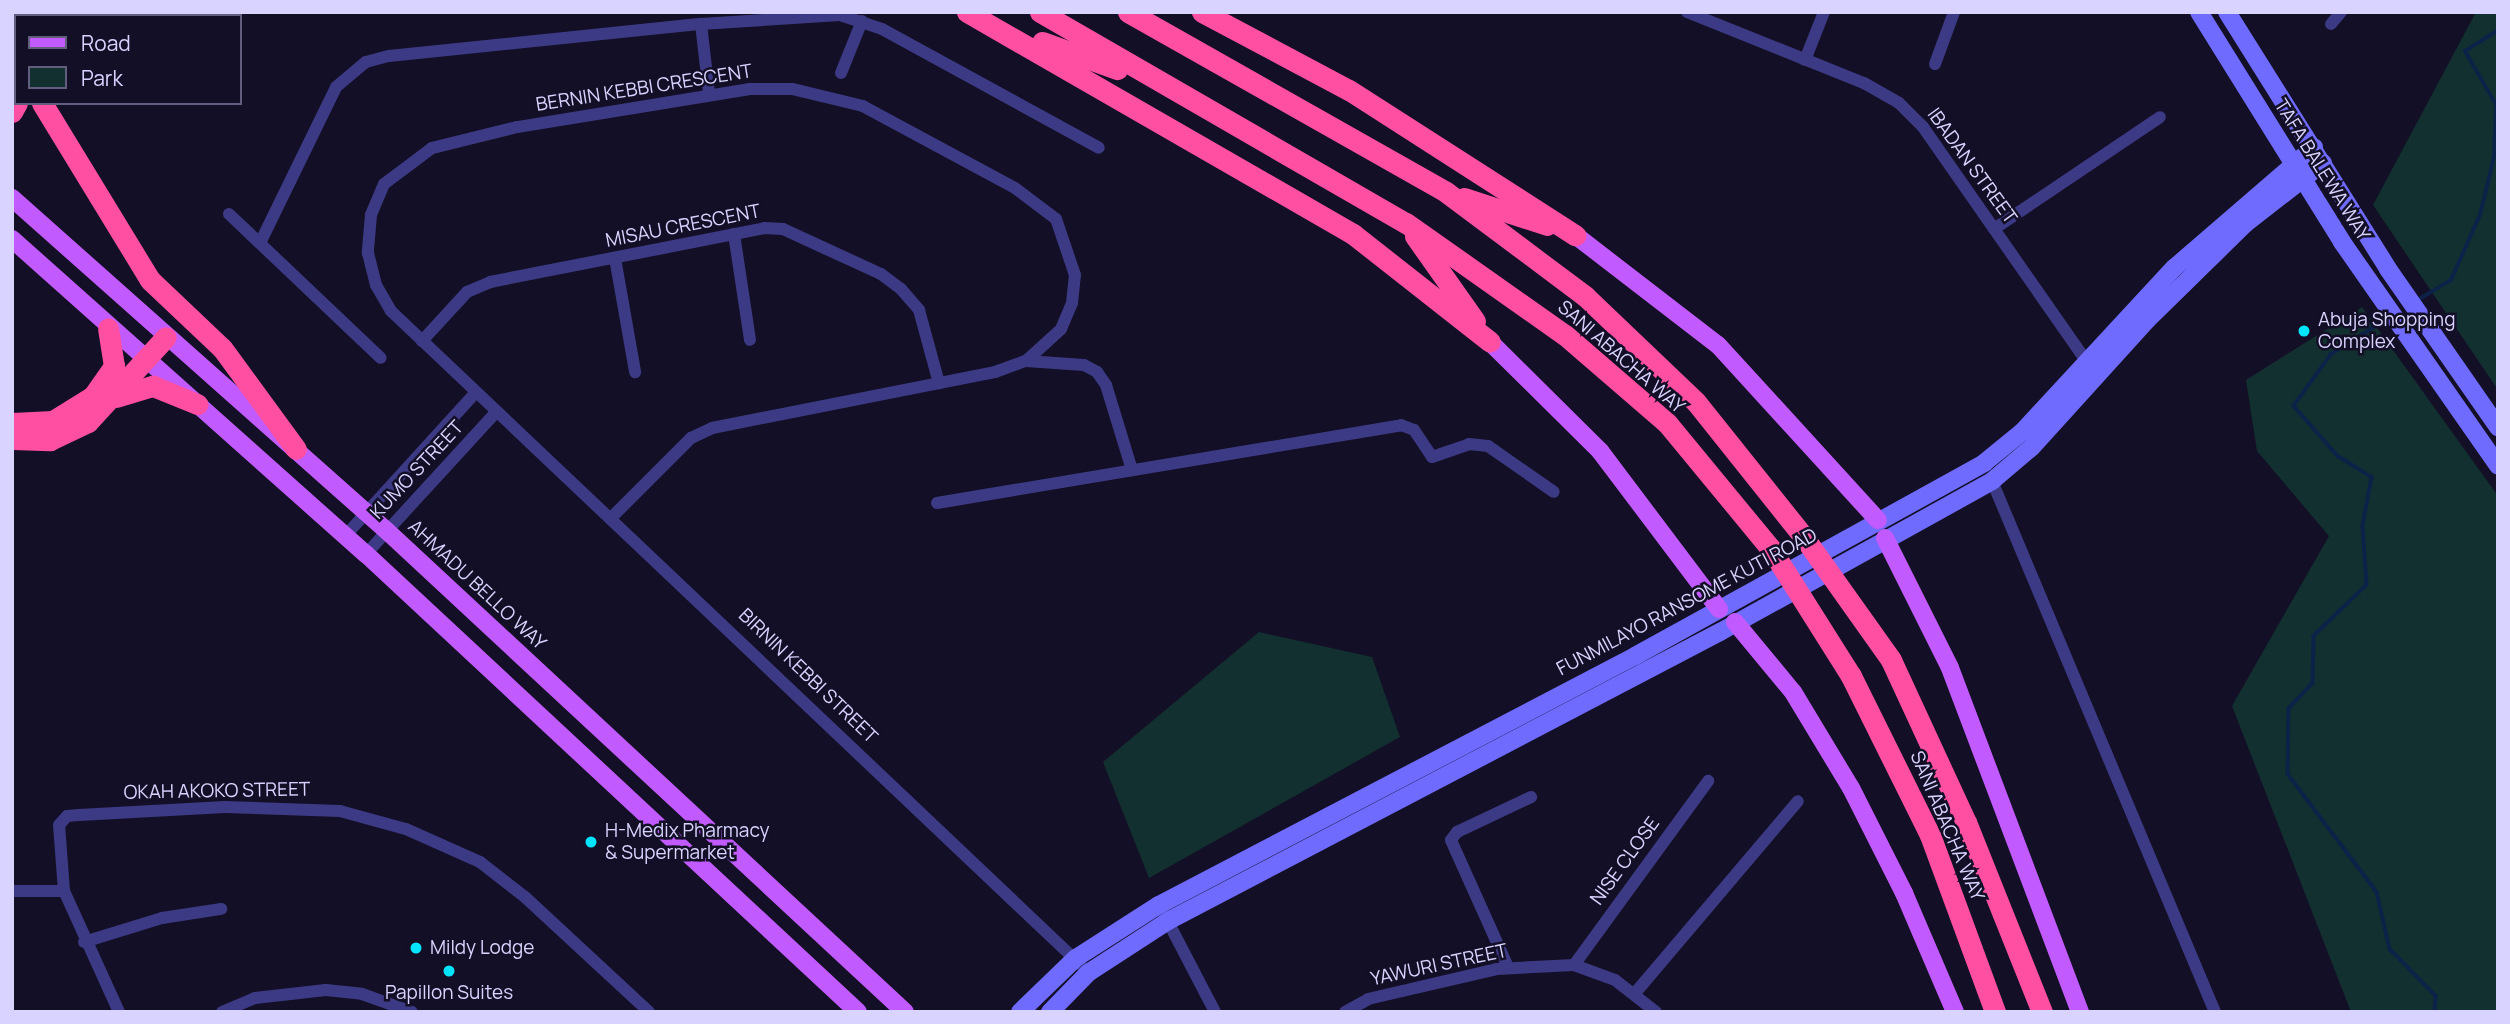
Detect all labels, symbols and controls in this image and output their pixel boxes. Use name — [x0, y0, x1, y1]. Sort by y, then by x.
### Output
legend — [14, 14, 242, 105]
text: Road — [81, 29, 131, 57]
street label: BERNIN KEBBI CRESCENT — [534, 60, 754, 116]
text: Park — [81, 64, 123, 92]
street label: TAFA BALEWA WAY — [2269, 95, 2375, 245]
street label: IBADAN STREET — [1922, 104, 2022, 228]
street label: MISAU CRESCENT — [604, 200, 762, 252]
street label: SANI ABACHA WAY — [1553, 296, 1689, 418]
place label: Abuja Shopping Complex — [2318, 309, 2455, 353]
marker: Abuja Shopping Complex — [2296, 323, 2312, 339]
street label: KUMO STREET — [366, 416, 468, 524]
street label: AHMADU BELLO WAY — [403, 515, 551, 655]
street label: FUNMILAYO RANSOME KUTI ROAD — [1553, 523, 1821, 681]
street label: BIRNIN KEBBI STREET — [734, 604, 882, 748]
street label: SANI ABACHA WAY — [1905, 748, 1989, 904]
street label: OKAH AKOKO STREET — [124, 778, 310, 804]
street label: NISE CLOSE — [1586, 813, 1664, 909]
place label: H-Medix Pharmacy & Supermarket — [605, 820, 770, 864]
marker: H-Medix Pharmacy & Supermarket — [583, 834, 599, 850]
place label: Mildy Lodge — [430, 937, 534, 959]
street label: YAWURI STREET — [1369, 939, 1509, 991]
marker: Mildy Lodge — [408, 940, 424, 956]
marker: Papillon Suites — [441, 963, 457, 979]
place label: Papillon Suites — [385, 982, 513, 1004]

